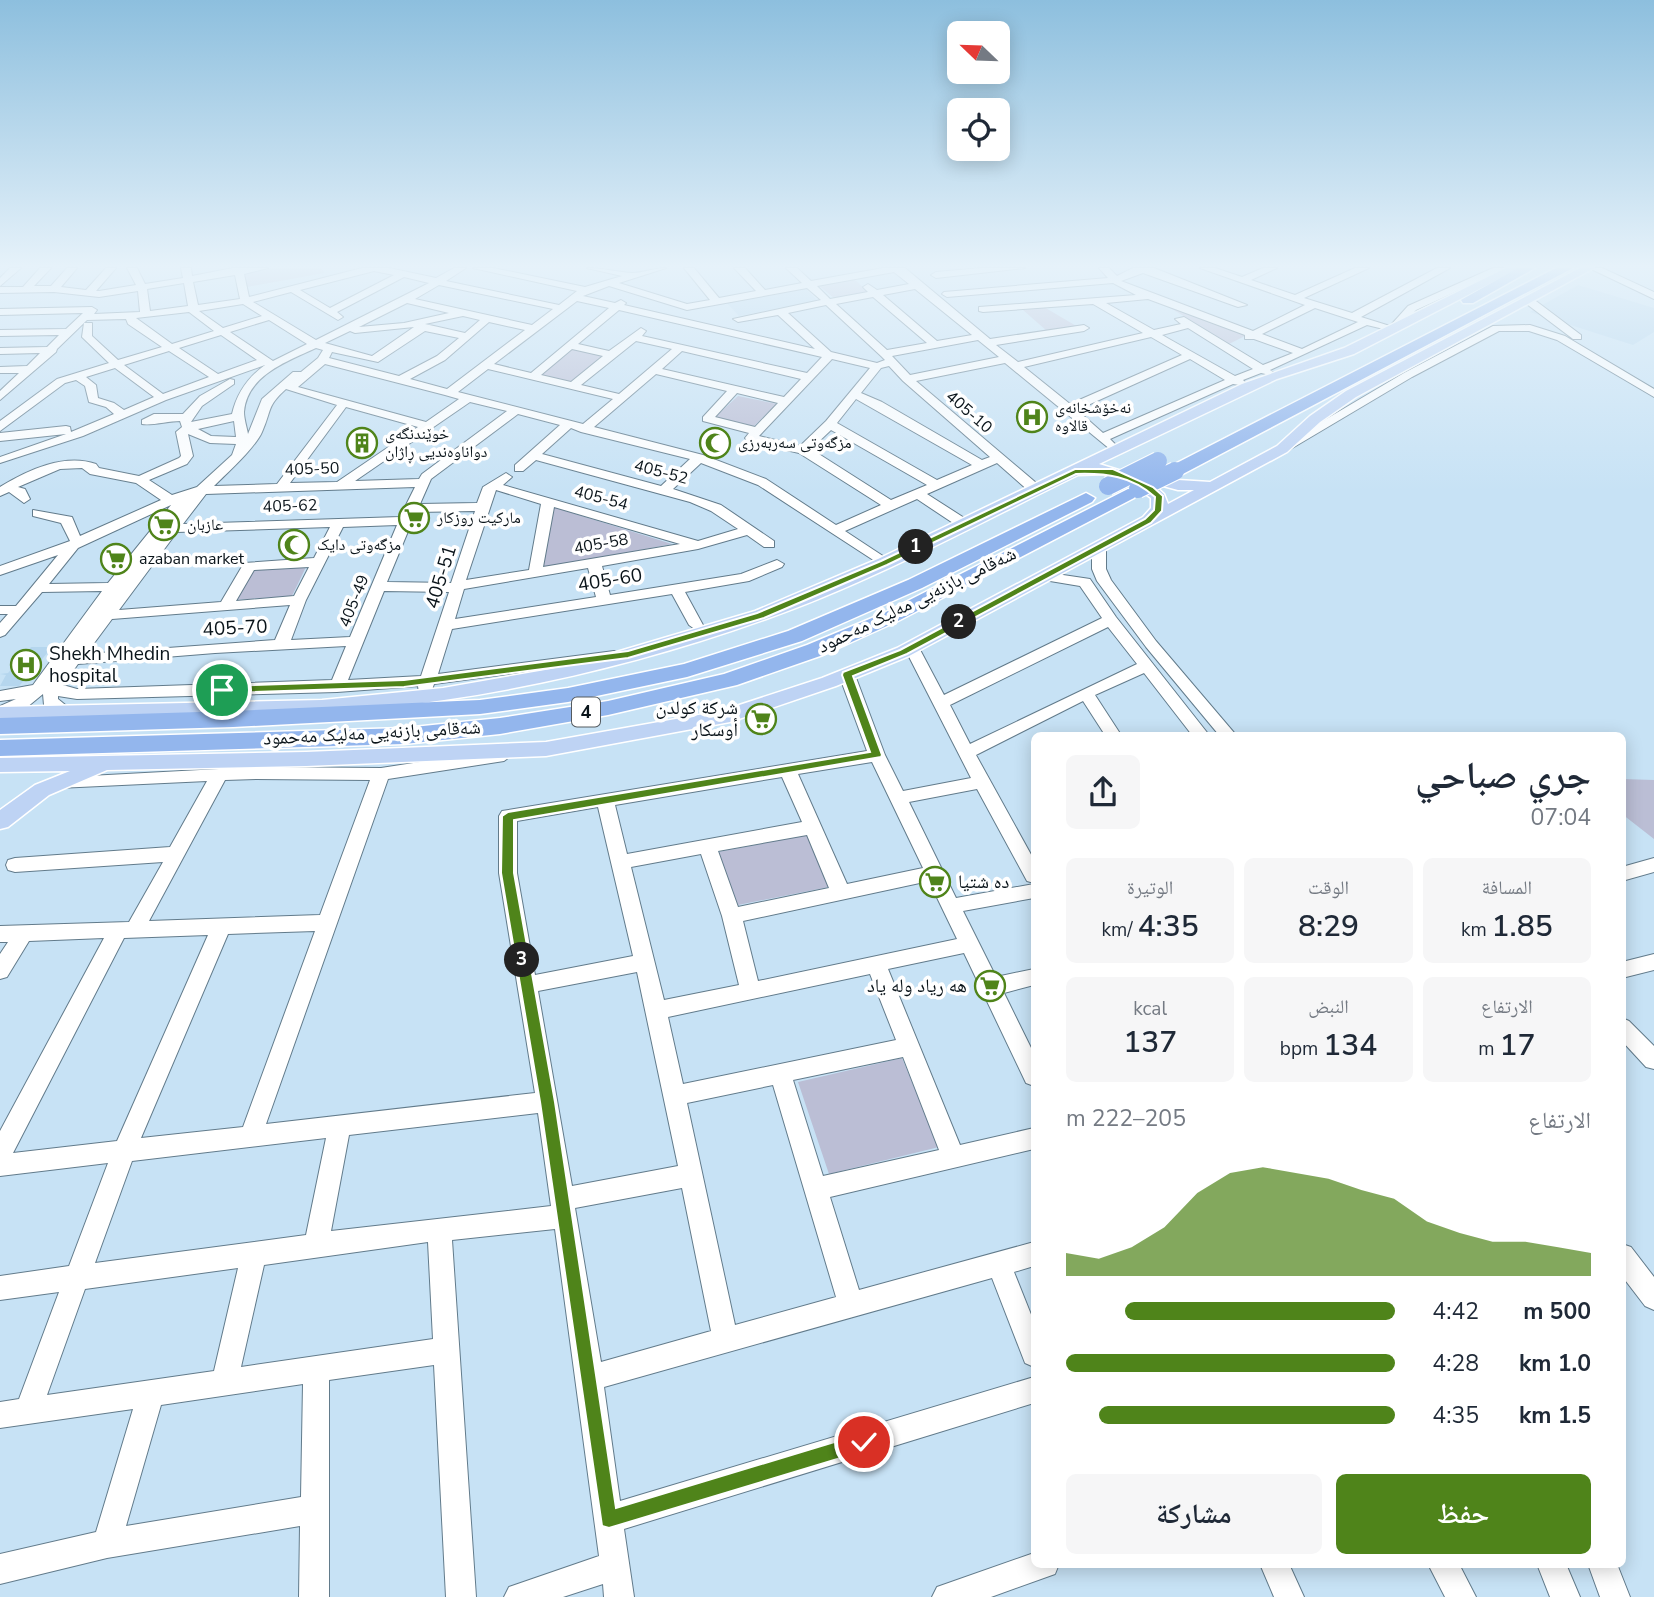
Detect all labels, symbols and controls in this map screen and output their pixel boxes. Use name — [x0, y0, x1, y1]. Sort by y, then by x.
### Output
north arrow — [947, 21, 1010, 84]
map controls — [947, 21, 1010, 161]
button: locate — [947, 98, 1010, 161]
street label: 405-10 — [941, 386, 997, 438]
place label: نەخۆشخانەی قالاوە — [1055, 397, 1131, 437]
hospital icon: نەخۆشخانەی قالاوە — [1015, 400, 1049, 434]
place label: خوێندنگەی دواناوەندیی ڕاژان — [385, 423, 487, 464]
building icon: خوێندنگەی دواناوەندیی ڕاژان — [345, 426, 379, 460]
mosque icon: مزگەوتی سەربەرزی — [698, 426, 732, 460]
place label: مزگەوتی سەربەرزی — [738, 432, 852, 454]
street label: 405-52 — [632, 454, 690, 490]
street label: 405-50 — [284, 457, 340, 481]
street label: 405-54 — [572, 480, 631, 516]
street label: 405-62 — [262, 494, 318, 518]
supermarket icon: ماركيت روزكار — [397, 501, 431, 535]
place label: ماركيت روزكار — [436, 507, 521, 529]
supermarket icon: عازبان — [147, 508, 181, 542]
place label: عازبان — [187, 514, 223, 536]
mosque icon: مزگەوتی دایک — [277, 528, 311, 562]
street label: 405-58 — [572, 528, 630, 560]
pin: 1 — [898, 530, 934, 564]
text: 1 — [910, 533, 921, 559]
place label: مزگەوتی دایک — [317, 534, 401, 556]
street label: شەقامی بازنەیی مەلیک مەحمود — [813, 541, 1021, 659]
supermarket icon: azaban market — [99, 542, 133, 576]
street label: 405-51 — [419, 542, 463, 612]
place label: azaban market — [139, 548, 245, 570]
street label: 405-60 — [576, 562, 644, 598]
street label: 405-49 — [334, 571, 374, 631]
pin: 2 — [942, 604, 976, 640]
text: 2 — [953, 608, 964, 634]
street label: 405-70 — [202, 613, 268, 643]
place label: Shekh Mhedin hospital — [49, 641, 170, 689]
hospital icon: Shekh Mhedin hospital — [9, 648, 43, 682]
pin — [192, 660, 252, 720]
icon: arrive — [203, 671, 241, 709]
place label: شرکة کولدن أوسکار — [656, 695, 738, 743]
road number: 4 — [572, 698, 600, 726]
supermarket icon: شرکة کولدن أوسکار — [744, 702, 778, 736]
street label: شەقامی بازنەیی مەلیک مەحمود — [263, 714, 481, 752]
text: جري صباحي — [1415, 750, 1591, 801]
button: share — [1066, 755, 1140, 829]
text: 07:04 — [1531, 802, 1591, 833]
supermarket icon: ده شتيا — [918, 865, 952, 899]
place label: ده شتيا — [958, 869, 1010, 895]
text: الوتيرة — [1127, 875, 1173, 901]
text: الوقت — [1308, 875, 1349, 901]
text: المسافة — [1482, 875, 1532, 901]
text: 4:35 — [1138, 906, 1199, 947]
text: 8:29 — [1298, 906, 1359, 947]
text: 1.85 — [1492, 906, 1553, 947]
text: /km — [1102, 917, 1138, 943]
text: km — [1461, 917, 1492, 943]
pin: 3 — [504, 942, 540, 978]
text: 3 — [516, 946, 527, 972]
supermarket icon: هه رياد وله ياد — [973, 969, 1007, 1003]
place label: هه رياد وله ياد — [867, 973, 967, 999]
text: النبض — [1308, 994, 1349, 1020]
text: الارتفاع — [1481, 994, 1533, 1020]
text: kcal — [1133, 996, 1167, 1022]
text: 137 — [1123, 1022, 1177, 1063]
text: 134 — [1323, 1025, 1377, 1066]
text: 17 — [1499, 1025, 1535, 1066]
text: bpm — [1280, 1036, 1323, 1062]
text: m — [1478, 1036, 1499, 1062]
text: 205–222 m — [1066, 1103, 1186, 1134]
text: الارتفاع — [1528, 1105, 1591, 1136]
text: 4:42 — [1432, 1296, 1479, 1327]
text: 500 m — [1523, 1296, 1591, 1327]
text: 4:28 — [1432, 1348, 1479, 1379]
text: 1.0 km — [1519, 1348, 1591, 1379]
text: 4:35 — [1432, 1400, 1479, 1431]
text: 1.5 km — [1519, 1400, 1591, 1431]
pin — [834, 1412, 894, 1472]
icon: check — [845, 1423, 883, 1461]
button: مشاركة — [1066, 1474, 1322, 1554]
button: حفظ — [1336, 1474, 1591, 1554]

